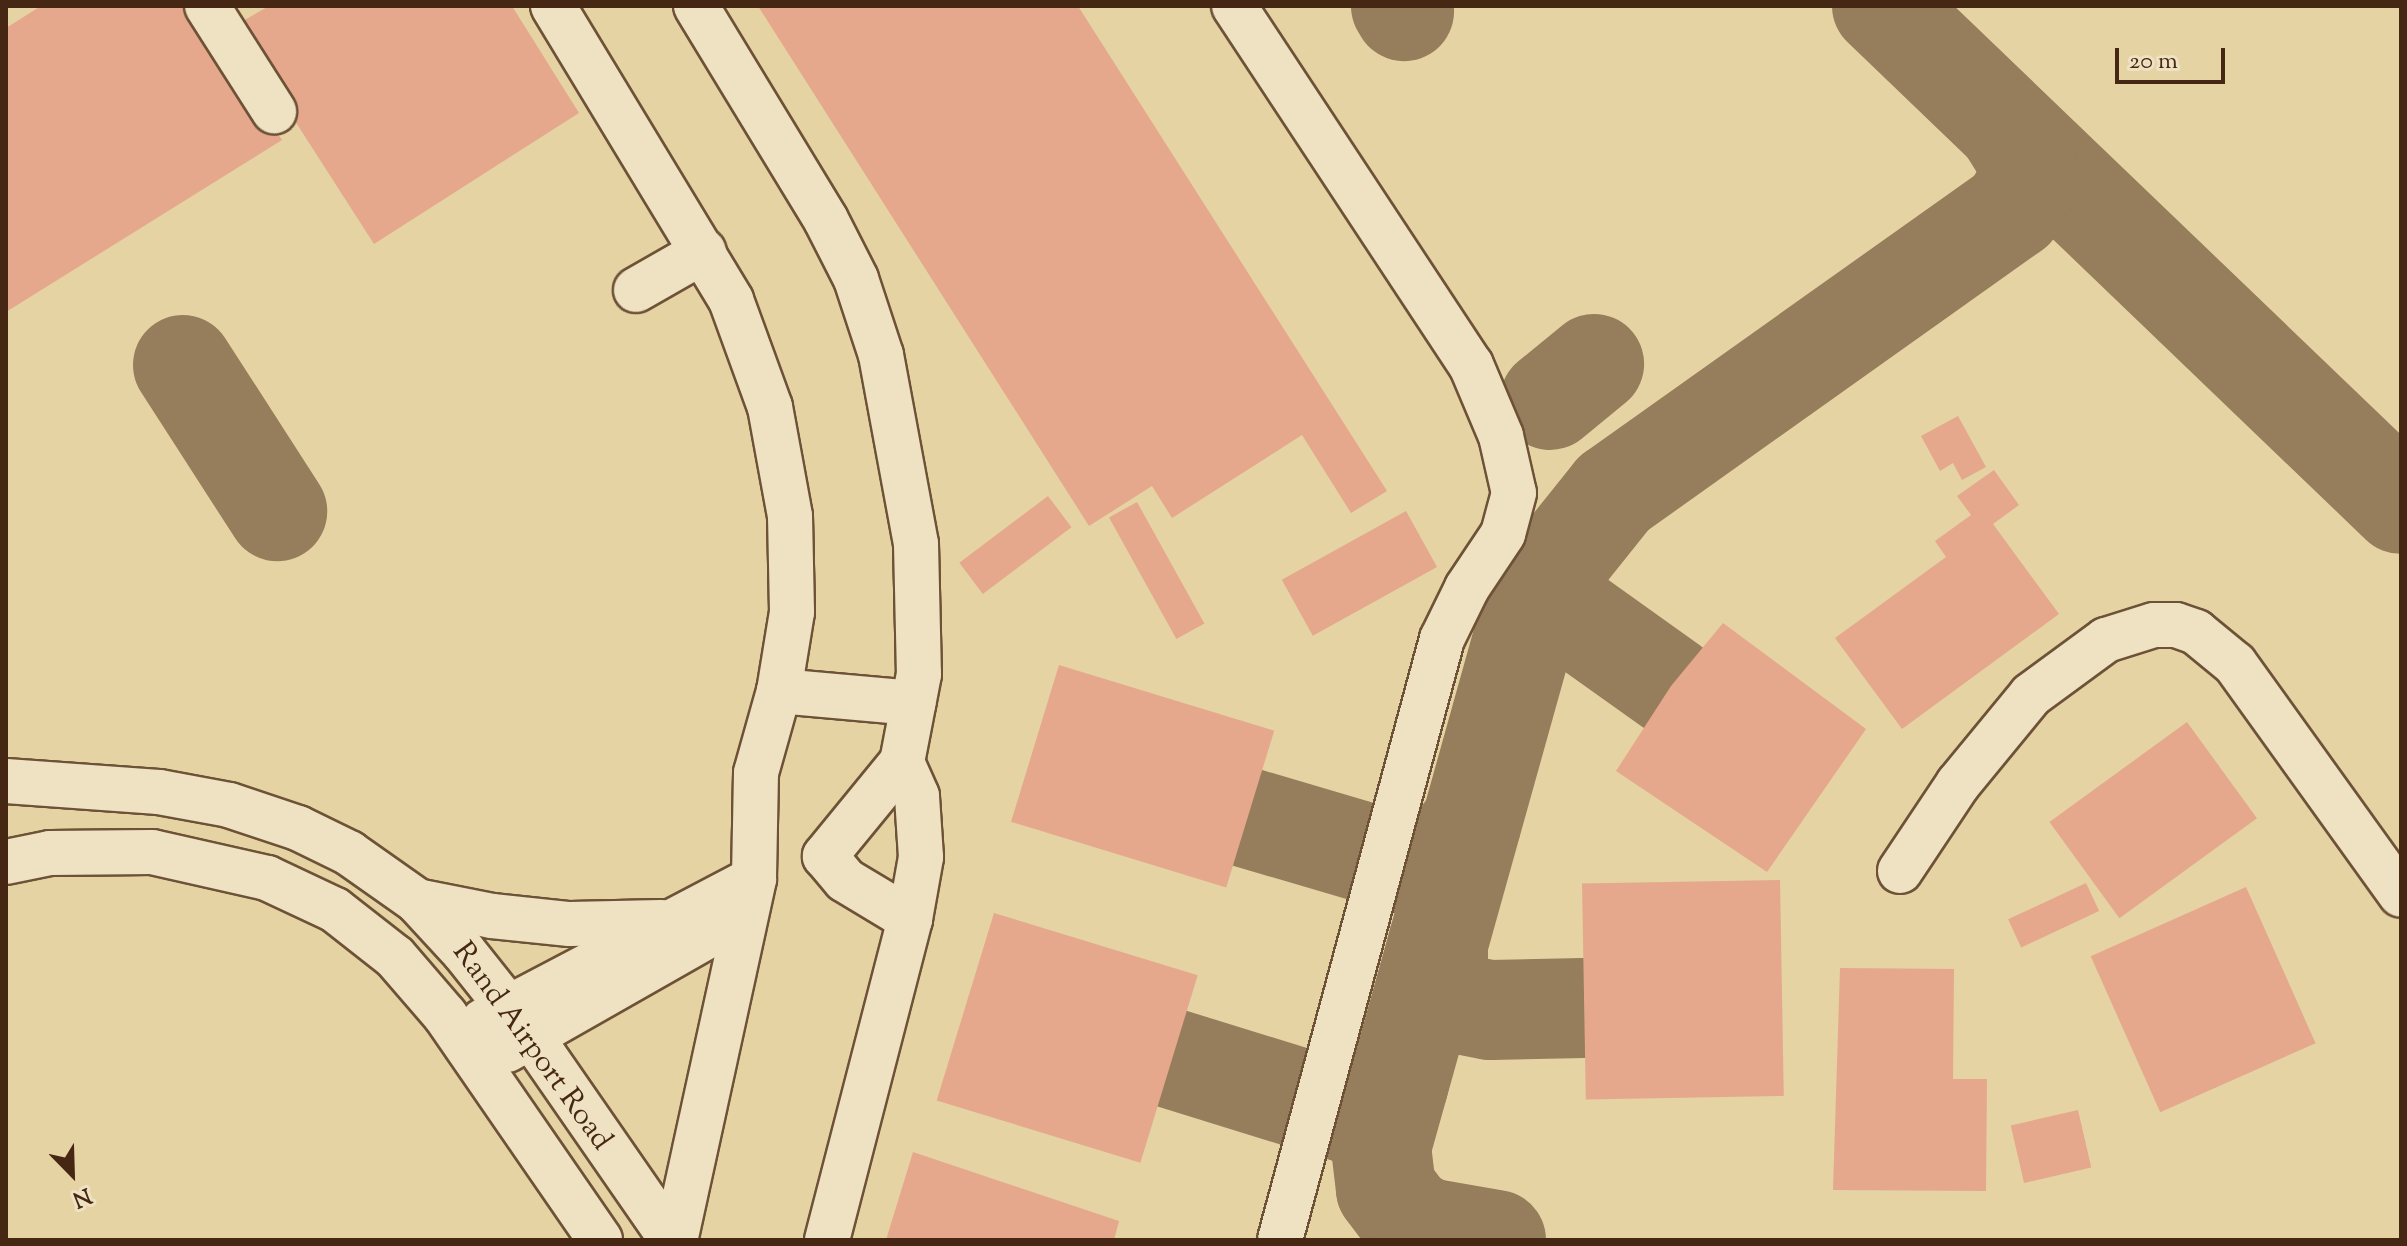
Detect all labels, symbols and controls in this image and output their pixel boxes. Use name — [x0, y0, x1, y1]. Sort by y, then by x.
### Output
scale bar — [2119, 32, 2229, 82]
text: 20 m — [2129, 45, 2178, 79]
street label: Rand Airport Road — [443, 936, 619, 1158]
north arrow — [32, 1134, 112, 1214]
text: N — [67, 1178, 96, 1214]

